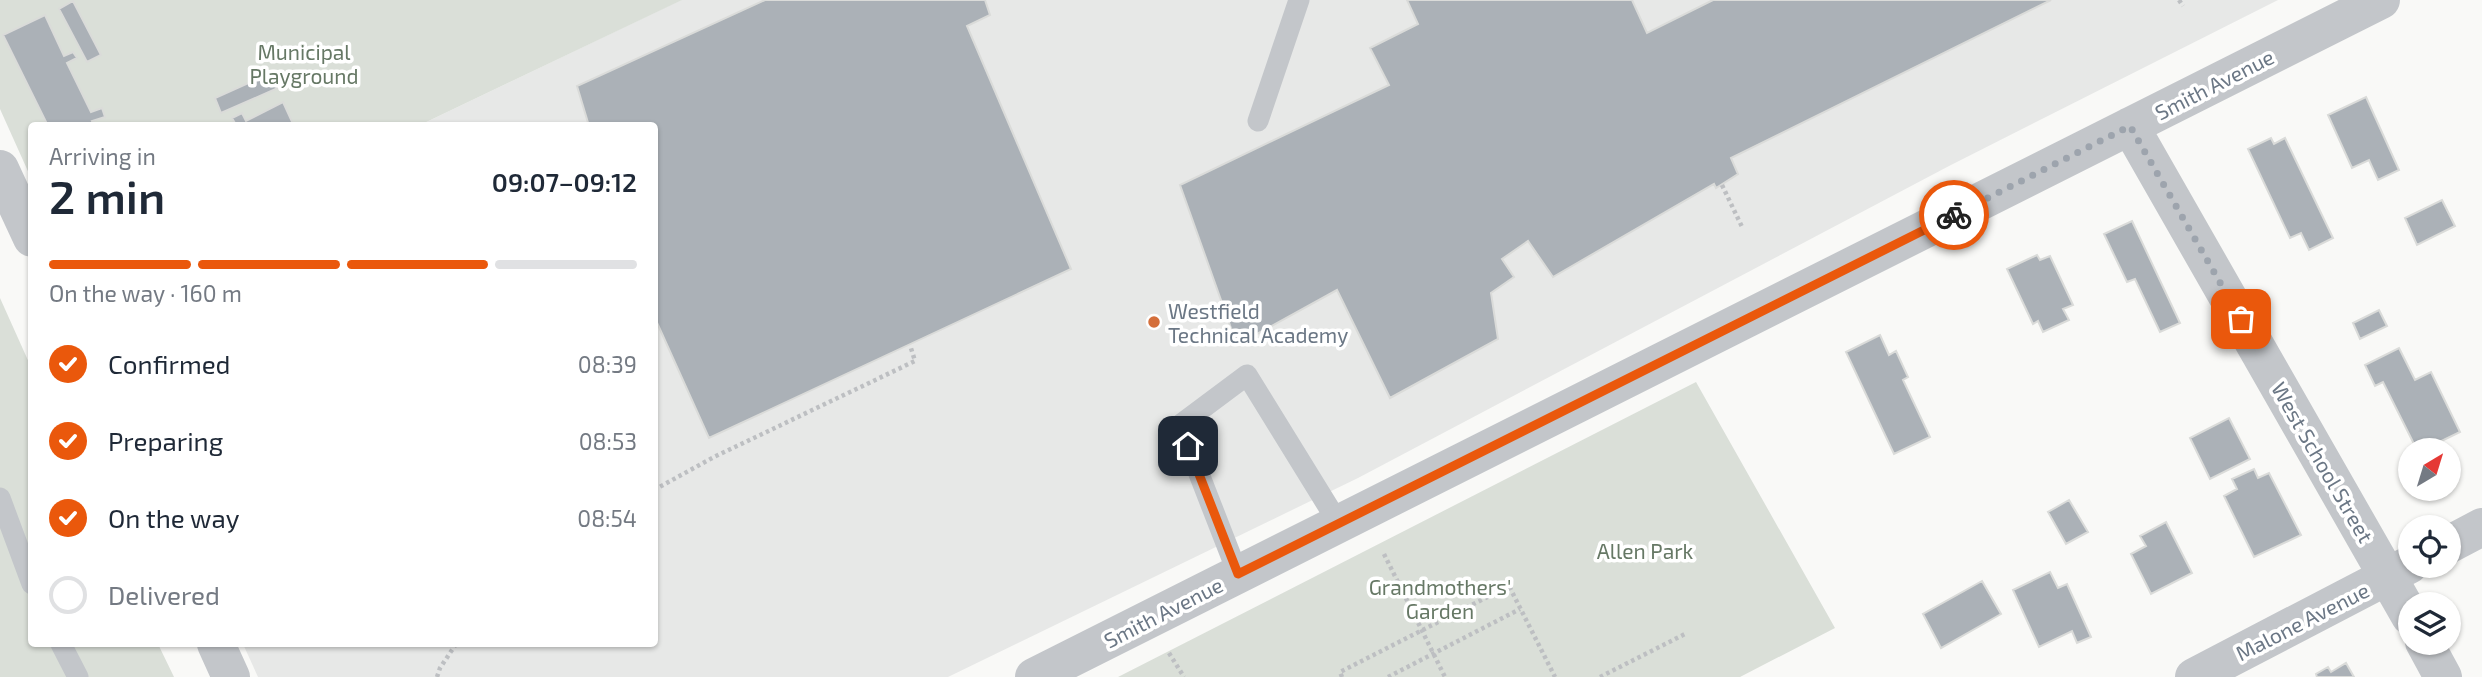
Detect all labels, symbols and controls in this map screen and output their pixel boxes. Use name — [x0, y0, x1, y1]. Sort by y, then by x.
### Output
park label: Municipal Playground — [249, 39, 359, 88]
street label: Smith Avenue — [2150, 43, 2278, 125]
text: Arriving in — [49, 142, 156, 170]
text: 09:07–09:12 — [492, 166, 637, 197]
text: 2 min — [49, 168, 165, 223]
courier — [1919, 180, 1989, 250]
icon: bike — [1935, 196, 1973, 234]
text: On the way · 160 m — [49, 279, 242, 307]
pin — [2211, 289, 2271, 349]
place label: Westfield Technical Academy — [1168, 298, 1348, 347]
icon: bag — [2222, 300, 2260, 338]
marker: Westfield Technical Academy — [1146, 314, 1162, 330]
icon: check — [49, 345, 87, 383]
text: Confirmed — [108, 348, 231, 379]
text: 08:39 — [578, 350, 637, 378]
street label: West School Street — [2267, 377, 2379, 547]
pin — [1158, 416, 1218, 476]
icon: check — [49, 422, 87, 460]
text: Preparing — [108, 425, 223, 456]
text: 08:53 — [579, 427, 637, 455]
icon: home — [1169, 427, 1207, 465]
north arrow — [2398, 438, 2460, 500]
map controls — [2398, 438, 2461, 655]
icon: check — [49, 499, 87, 537]
text: On the way — [108, 502, 239, 533]
text: 08:54 — [577, 504, 637, 532]
button: locate — [2398, 515, 2461, 578]
park label: Allen Park — [1597, 538, 1694, 563]
street label: Smith Avenue — [1099, 571, 1227, 653]
park label: Grandmothers' Garden — [1369, 574, 1511, 623]
street label: Malone Avenue — [2231, 577, 2373, 665]
text: Delivered — [108, 579, 220, 610]
button: layers — [2398, 592, 2461, 655]

